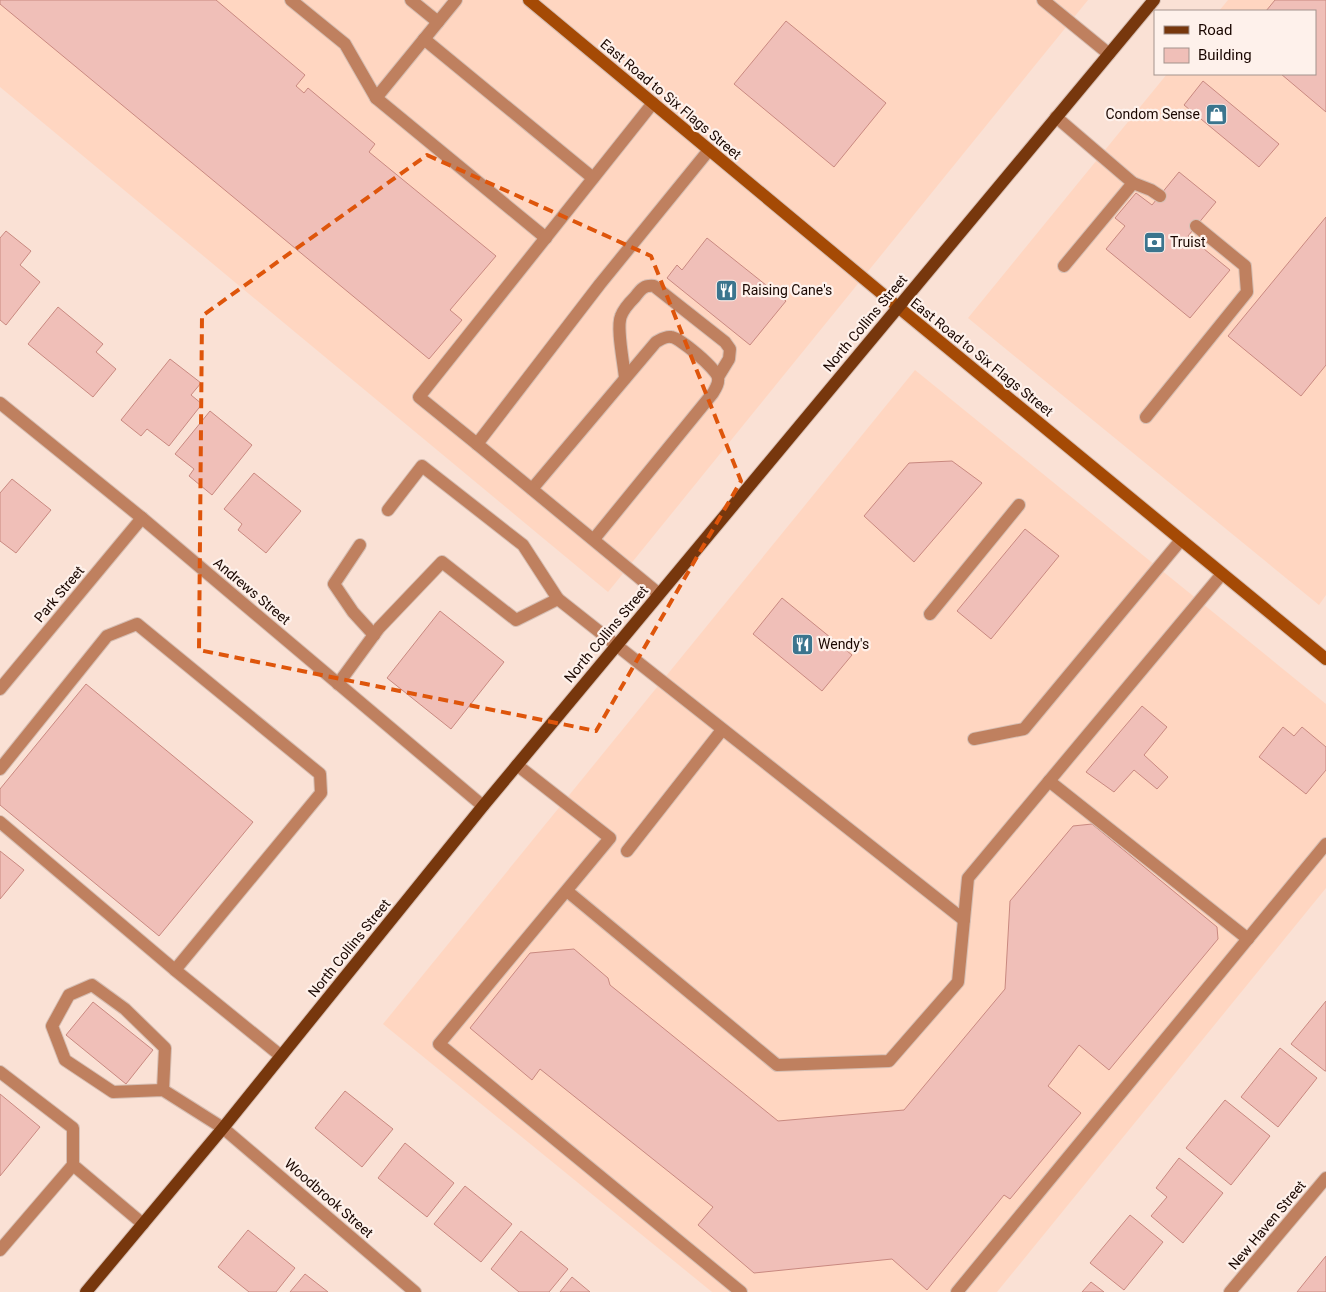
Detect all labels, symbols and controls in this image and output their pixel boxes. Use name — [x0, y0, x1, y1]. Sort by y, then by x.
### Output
legend — [1154, 10, 1316, 75]
text: Road — [1198, 21, 1232, 39]
street label: East Road to Six Flags Street — [597, 35, 745, 163]
text: Building — [1198, 46, 1252, 64]
shop icon: Condom Sense — [1204, 102, 1228, 126]
place label: Condom Sense — [1105, 106, 1200, 122]
bank icon: Truist — [1142, 230, 1166, 254]
place label: Truist — [1170, 234, 1206, 250]
street label: North Collins Street — [820, 271, 910, 375]
restaurant icon: Raising Cane's — [714, 278, 738, 302]
place label: Raising Cane's — [742, 282, 832, 298]
street label: East Road to Six Flags Street — [908, 295, 1057, 420]
street label: Andrews Street — [210, 554, 294, 628]
street label: Park Street — [31, 562, 87, 625]
street label: North Collins Street — [561, 582, 651, 686]
restaurant icon: Wendy's — [790, 632, 814, 656]
place label: Wendy's — [818, 636, 869, 652]
street label: North Collins Street — [305, 895, 394, 1000]
street label: Woodbrook Street — [281, 1155, 377, 1241]
street label: New Haven Street — [1225, 1177, 1309, 1273]

